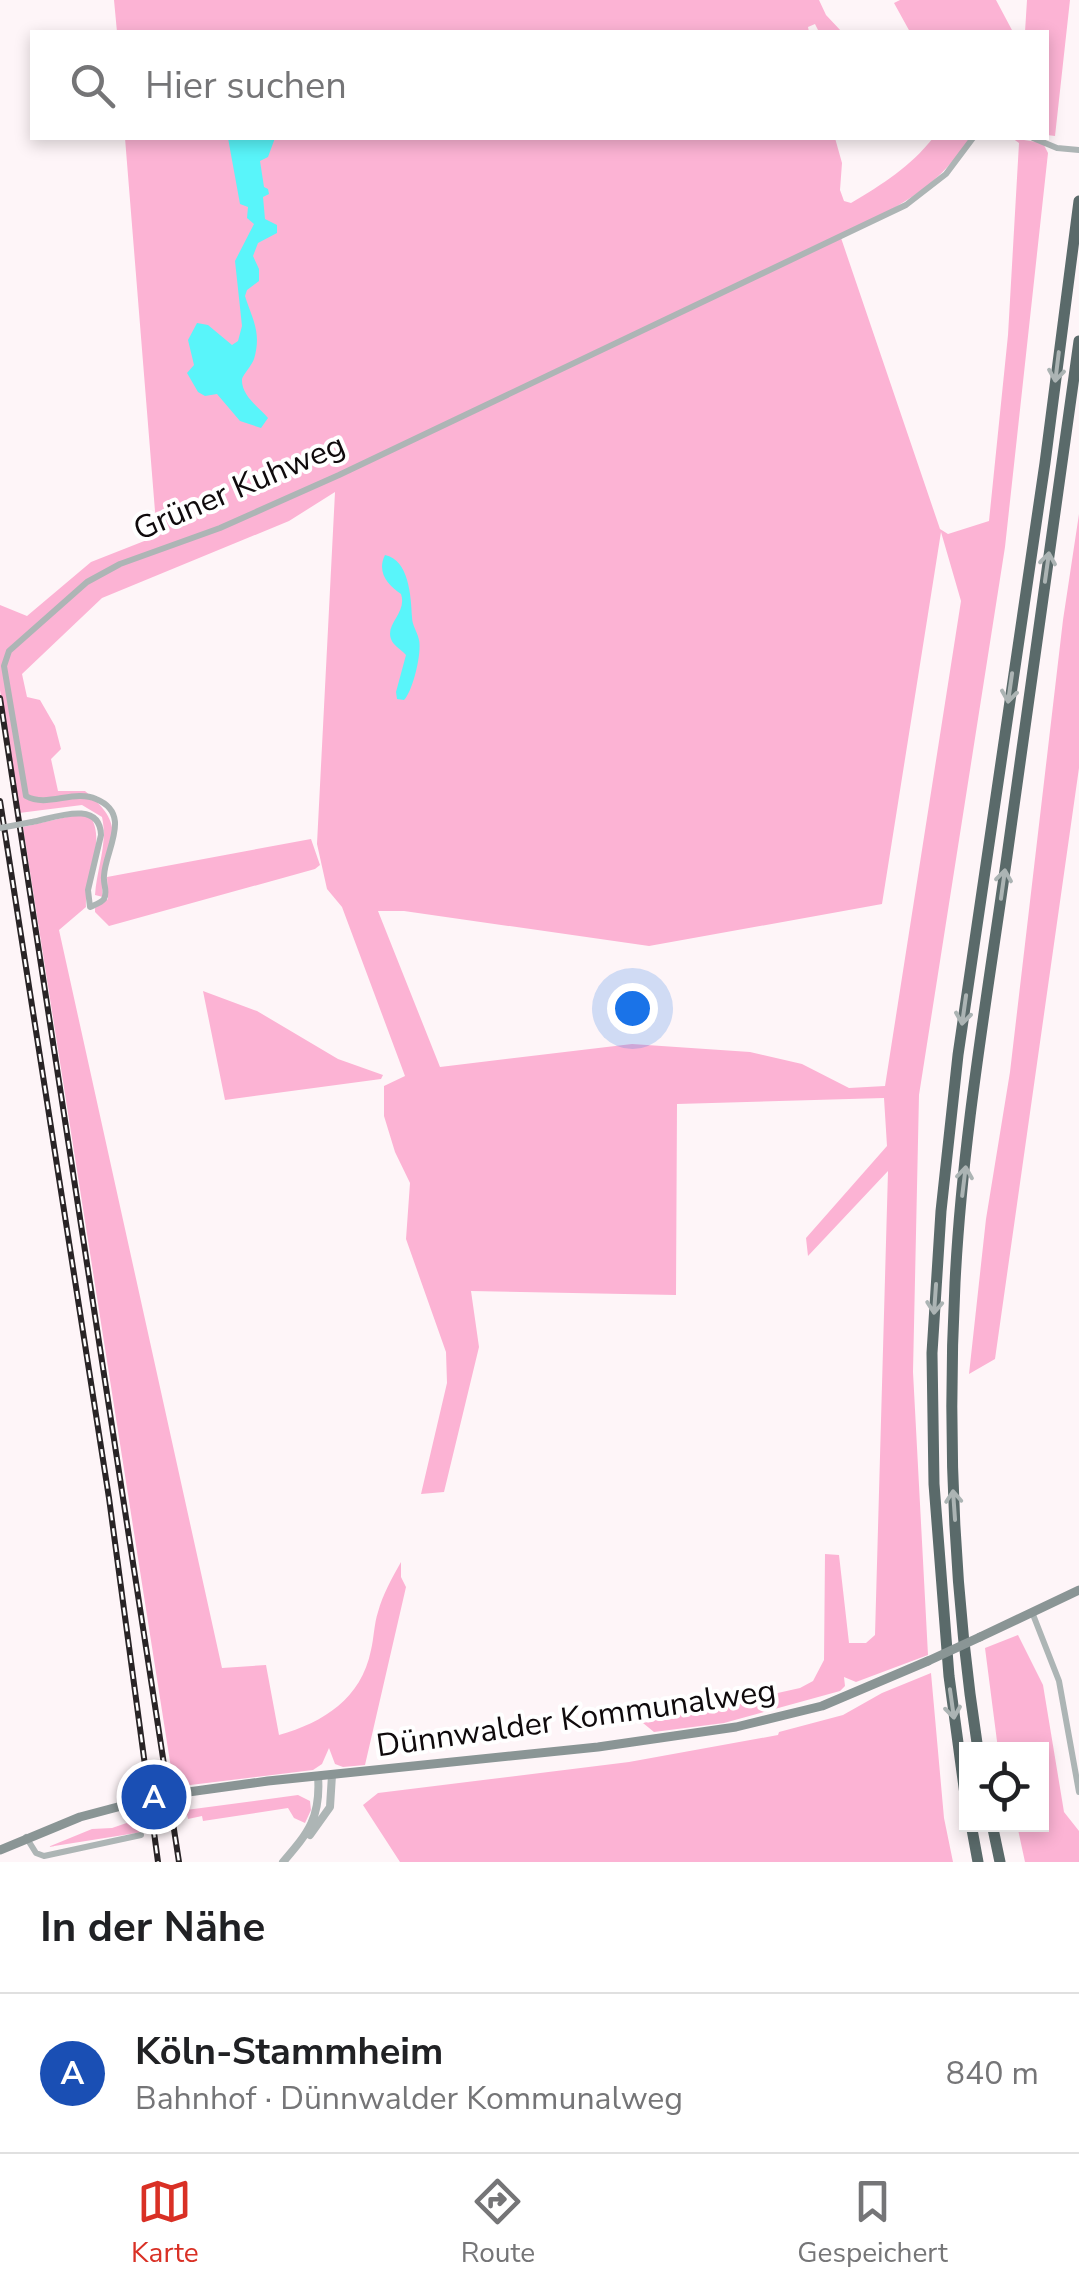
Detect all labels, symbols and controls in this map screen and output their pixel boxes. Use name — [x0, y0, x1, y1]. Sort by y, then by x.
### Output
search box — [30, 30, 1049, 140]
icon: search — [65, 58, 120, 113]
text: Hier suchen — [145, 60, 347, 111]
one-way arrow — [1048, 350, 1066, 383]
street label: Grüner Kuhweg — [127, 423, 351, 551]
one-way arrow — [1039, 551, 1057, 583]
one-way arrow — [1001, 672, 1019, 704]
one-way arrow — [994, 869, 1012, 901]
your location — [607, 983, 658, 1034]
one-way arrow — [955, 994, 973, 1026]
one-way arrow — [955, 1165, 974, 1197]
one-way arrow — [926, 1283, 945, 1315]
one-way arrow — [944, 1490, 963, 1522]
street label: Dünnwalder Kommunalweg — [373, 1669, 779, 1767]
one-way arrow — [944, 1687, 962, 1720]
map controls — [959, 1742, 1049, 1832]
button: locate — [959, 1742, 1049, 1832]
pin: A — [122, 1760, 186, 1834]
text: In der Nähe — [40, 1899, 265, 1956]
text: Köln-Stammheim — [135, 2026, 443, 2077]
text: A — [61, 2052, 84, 2095]
text: 840 m — [946, 2052, 1039, 2095]
text: Bahnhof · Dünnwalder Kommunalweg — [135, 2077, 683, 2120]
tab: Karte — [131, 2174, 199, 2272]
tab: Route — [461, 2174, 535, 2272]
tab: Gespeichert — [797, 2174, 948, 2272]

